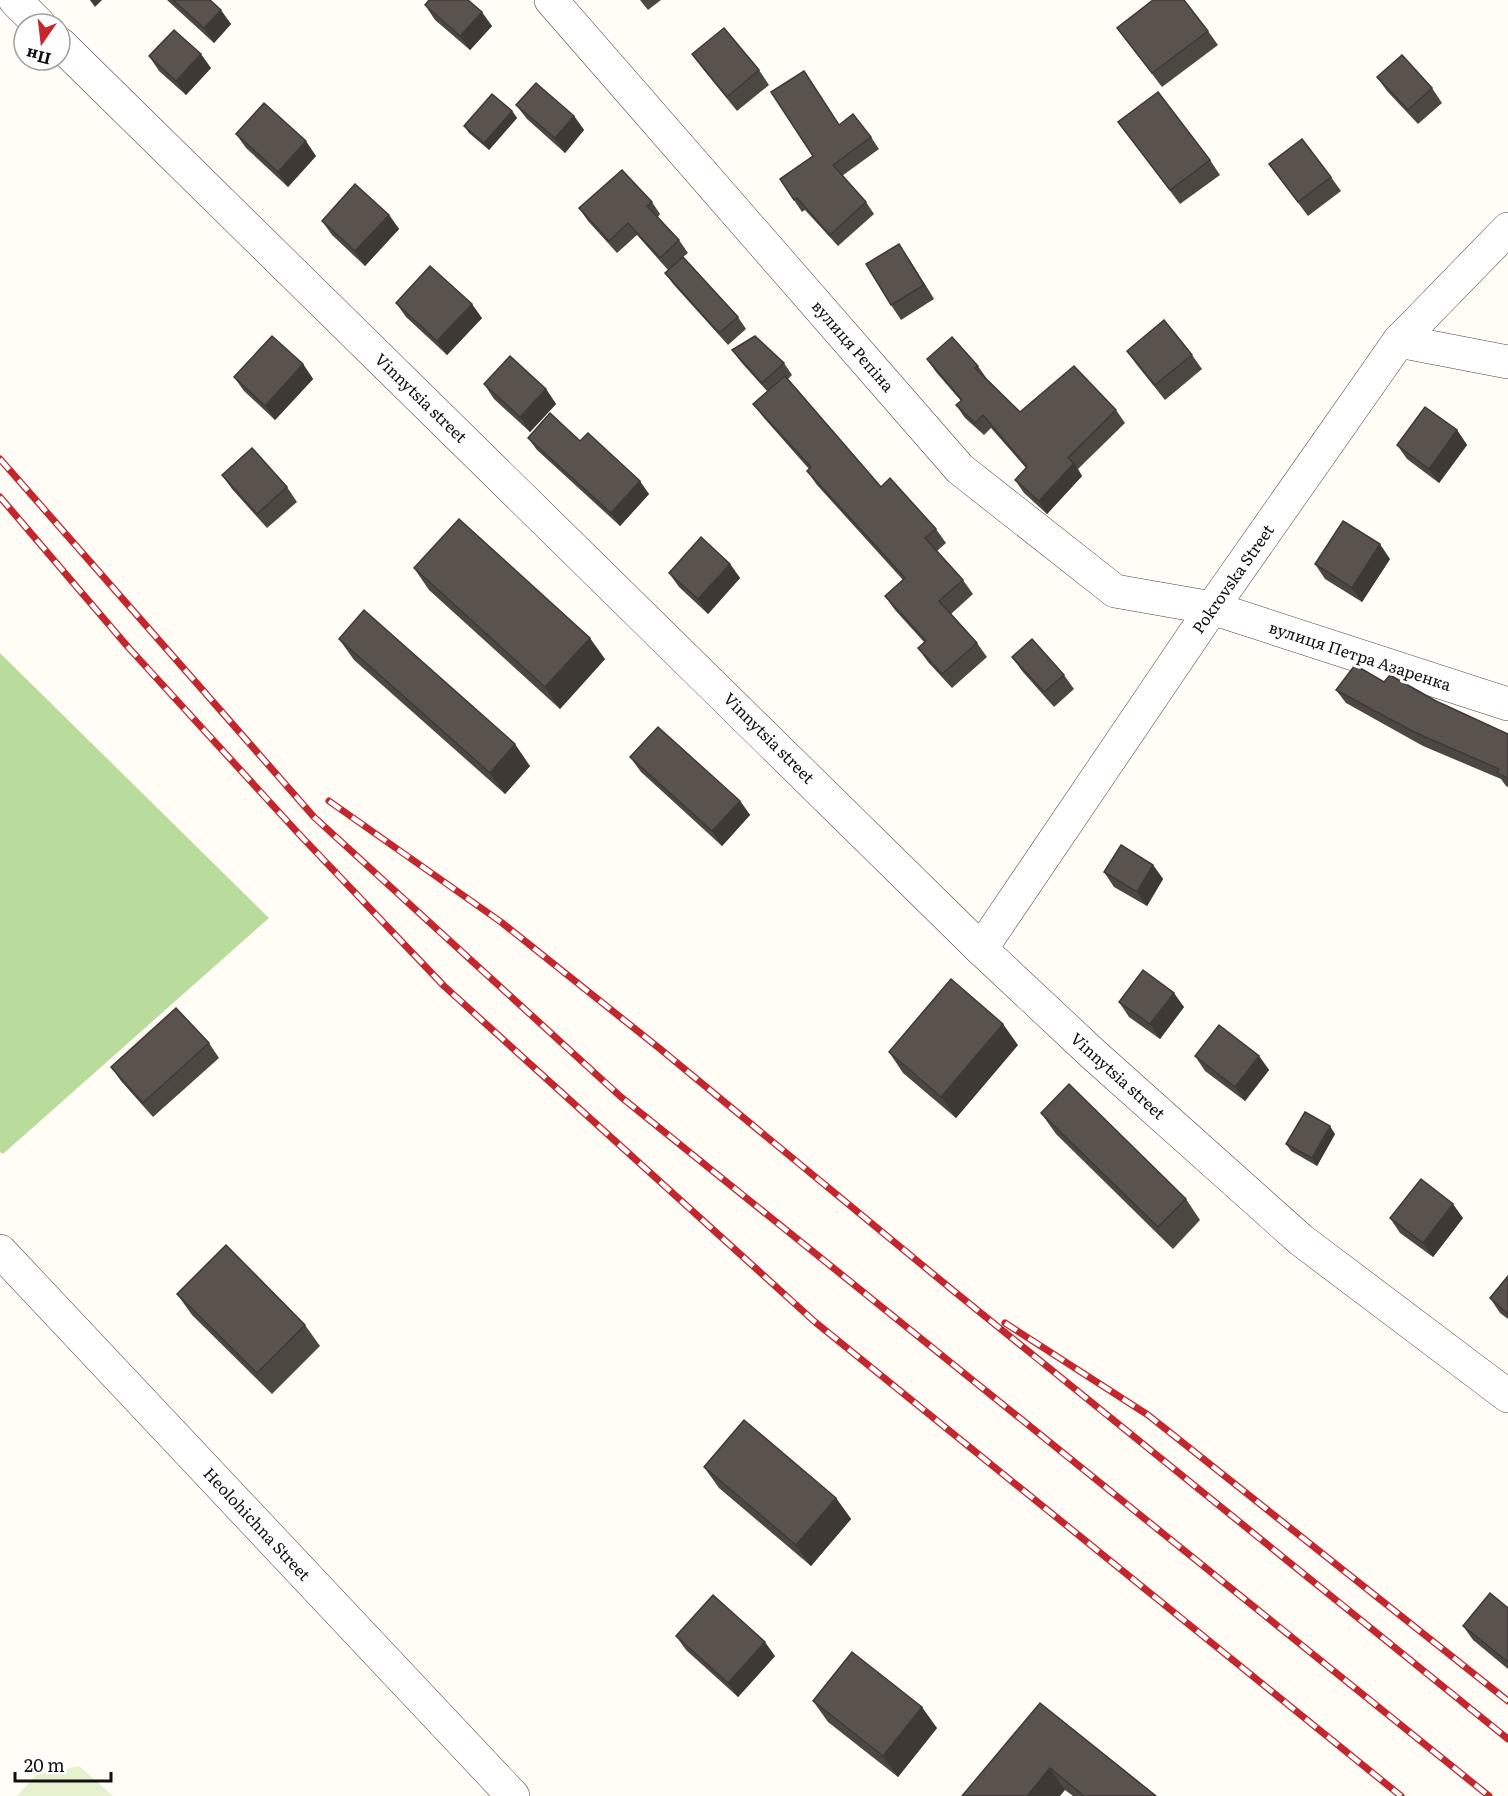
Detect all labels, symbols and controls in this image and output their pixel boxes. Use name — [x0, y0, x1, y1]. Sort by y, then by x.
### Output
north arrow — [12, 12, 72, 72]
text: Пн — [23, 43, 53, 72]
street label: вулиця Рєпіна — [807, 294, 901, 397]
street label: Vinnytsia street — [370, 347, 474, 448]
street label: Pokrovska Street — [1185, 518, 1279, 638]
street label: вулиця Петра Азаренка — [1266, 614, 1455, 696]
street label: Vinnytsia street — [719, 686, 821, 789]
street label: Vinnytsia street — [1066, 1026, 1172, 1125]
street label: Heolohichna Street — [199, 1461, 317, 1586]
scale bar — [15, 1745, 111, 1783]
text: 20 m — [24, 1751, 65, 1778]

